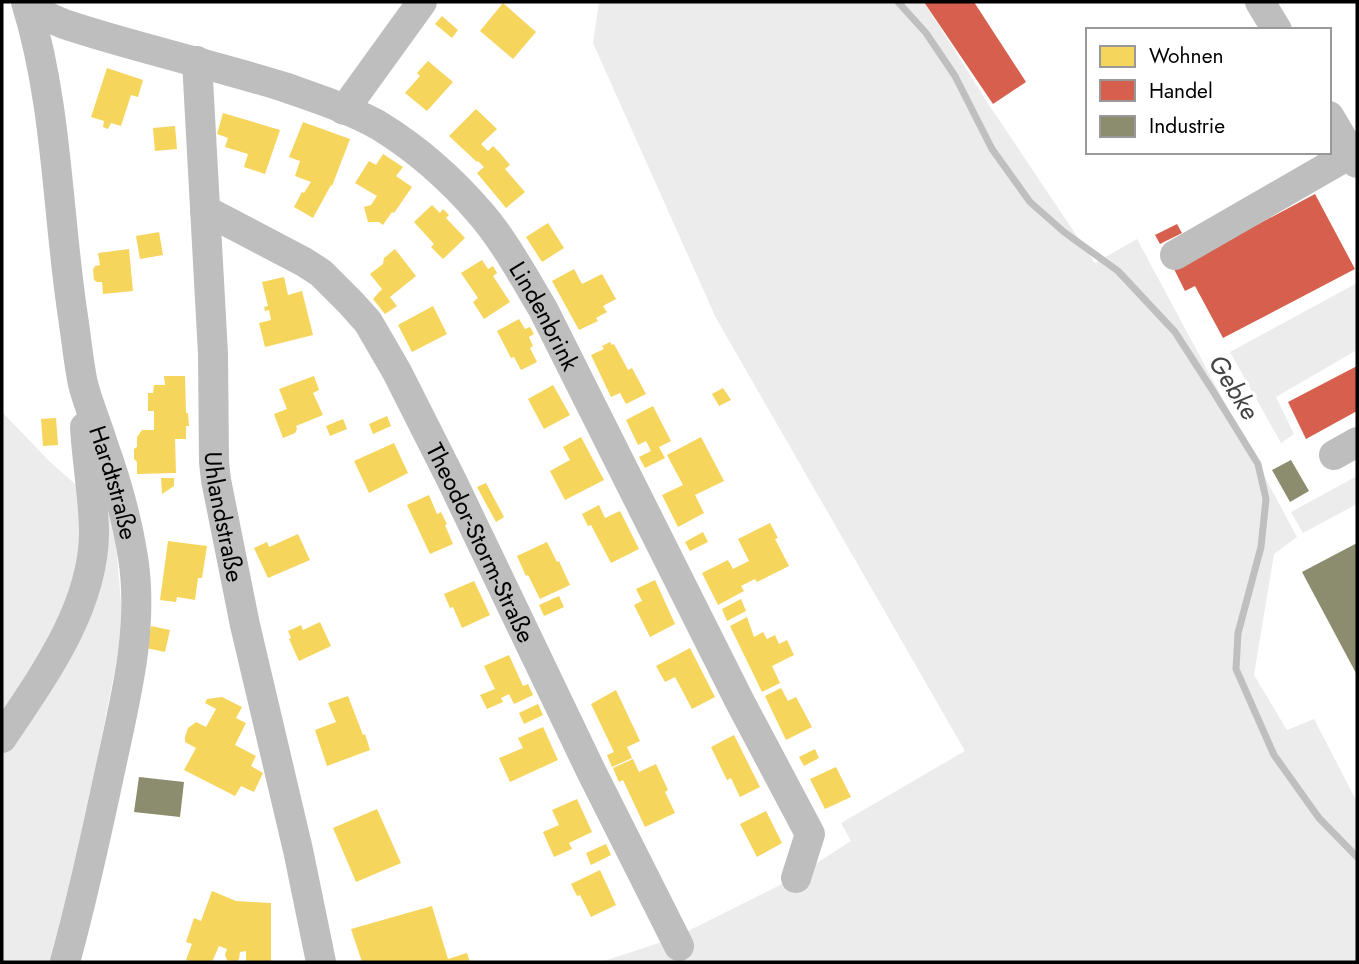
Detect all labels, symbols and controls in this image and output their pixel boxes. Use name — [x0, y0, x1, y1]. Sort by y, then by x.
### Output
legend — [1086, 28, 1331, 154]
text: Wohnen — [1149, 41, 1223, 71]
text: Handel — [1149, 76, 1213, 106]
text: Industrie — [1149, 111, 1225, 141]
street label: Lindenbrink — [501, 254, 589, 377]
water label: Gebke — [1199, 347, 1269, 427]
street label: Hardtstraße — [81, 421, 147, 543]
street label: Theodor-Storm-Straße — [418, 437, 544, 648]
street label: Uhlandstraße — [196, 451, 253, 585]

